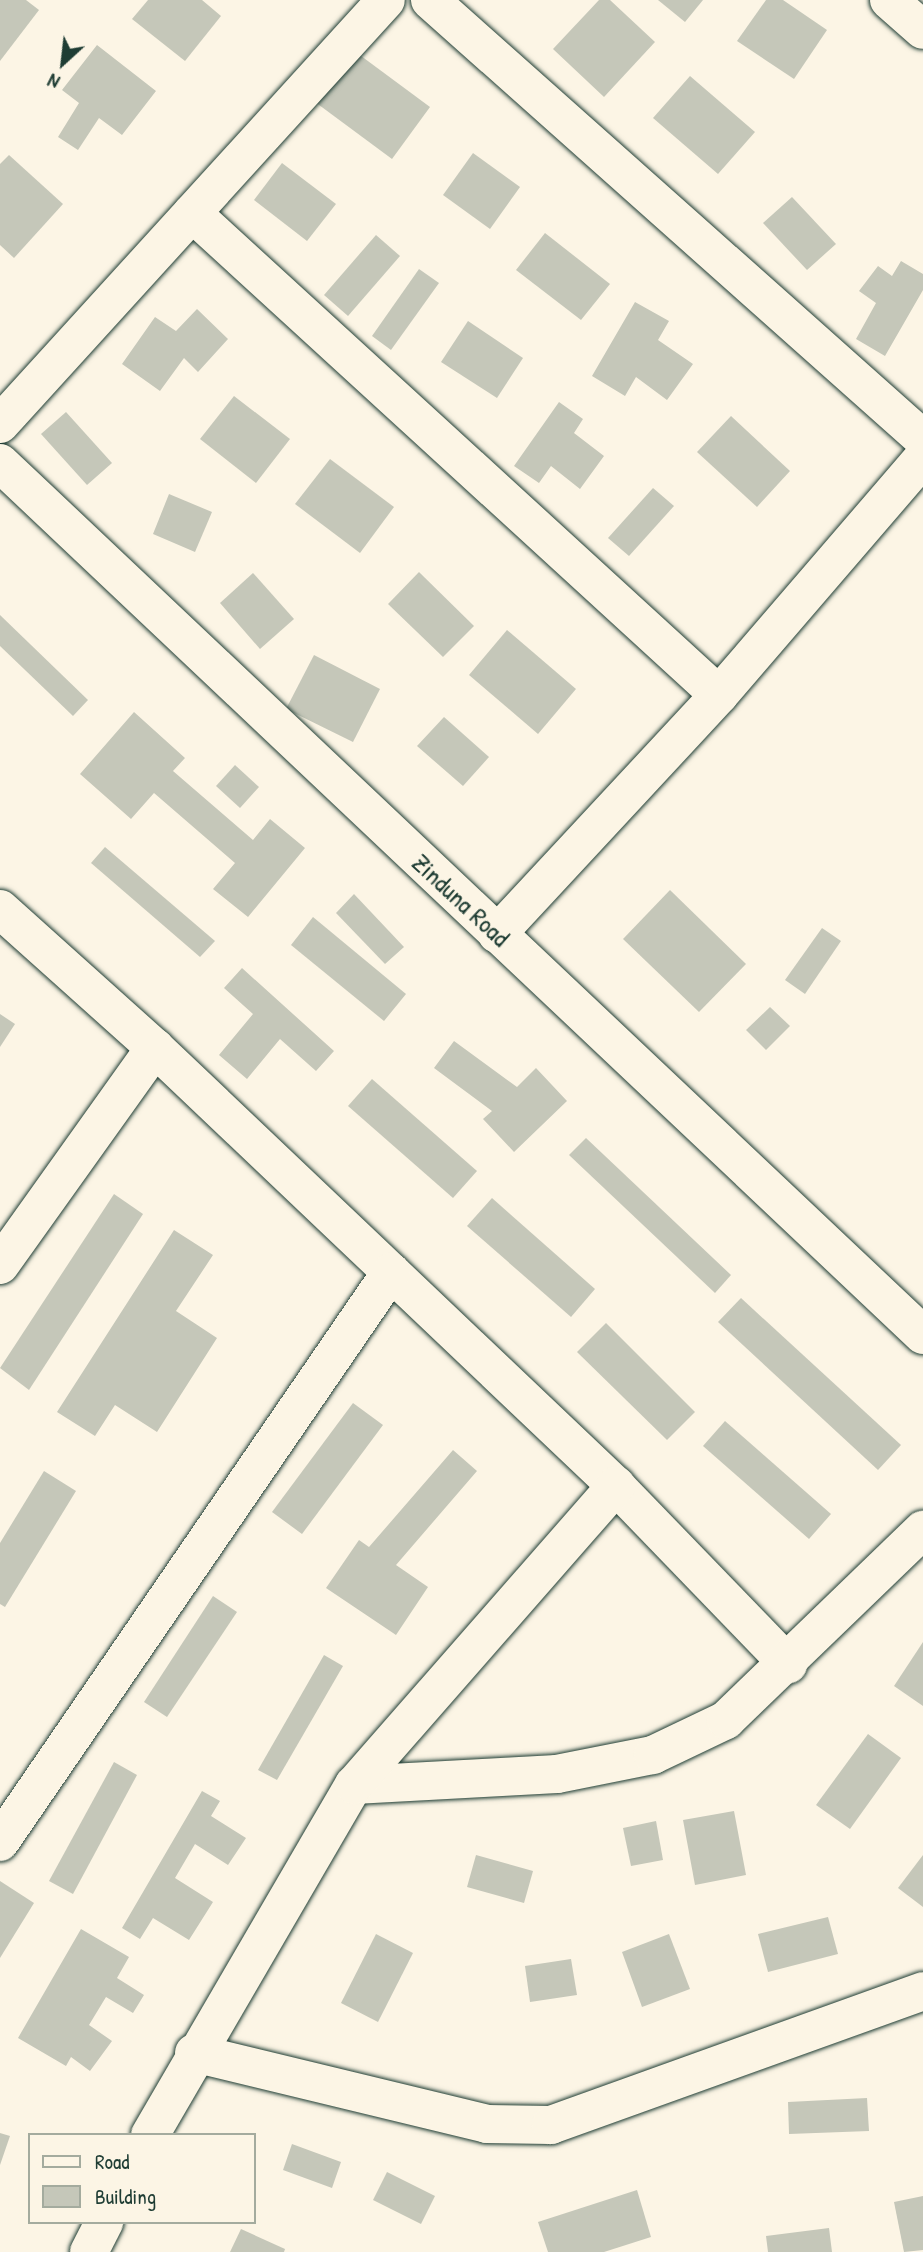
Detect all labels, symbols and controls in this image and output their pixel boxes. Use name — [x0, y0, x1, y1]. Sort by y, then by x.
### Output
north arrow — [28, 28, 98, 98]
text: N — [43, 68, 64, 96]
street label: Zinduna Road — [406, 847, 516, 953]
legend — [28, 2133, 256, 2224]
text: Road — [95, 2147, 129, 2176]
text: Building — [95, 2182, 156, 2211]

